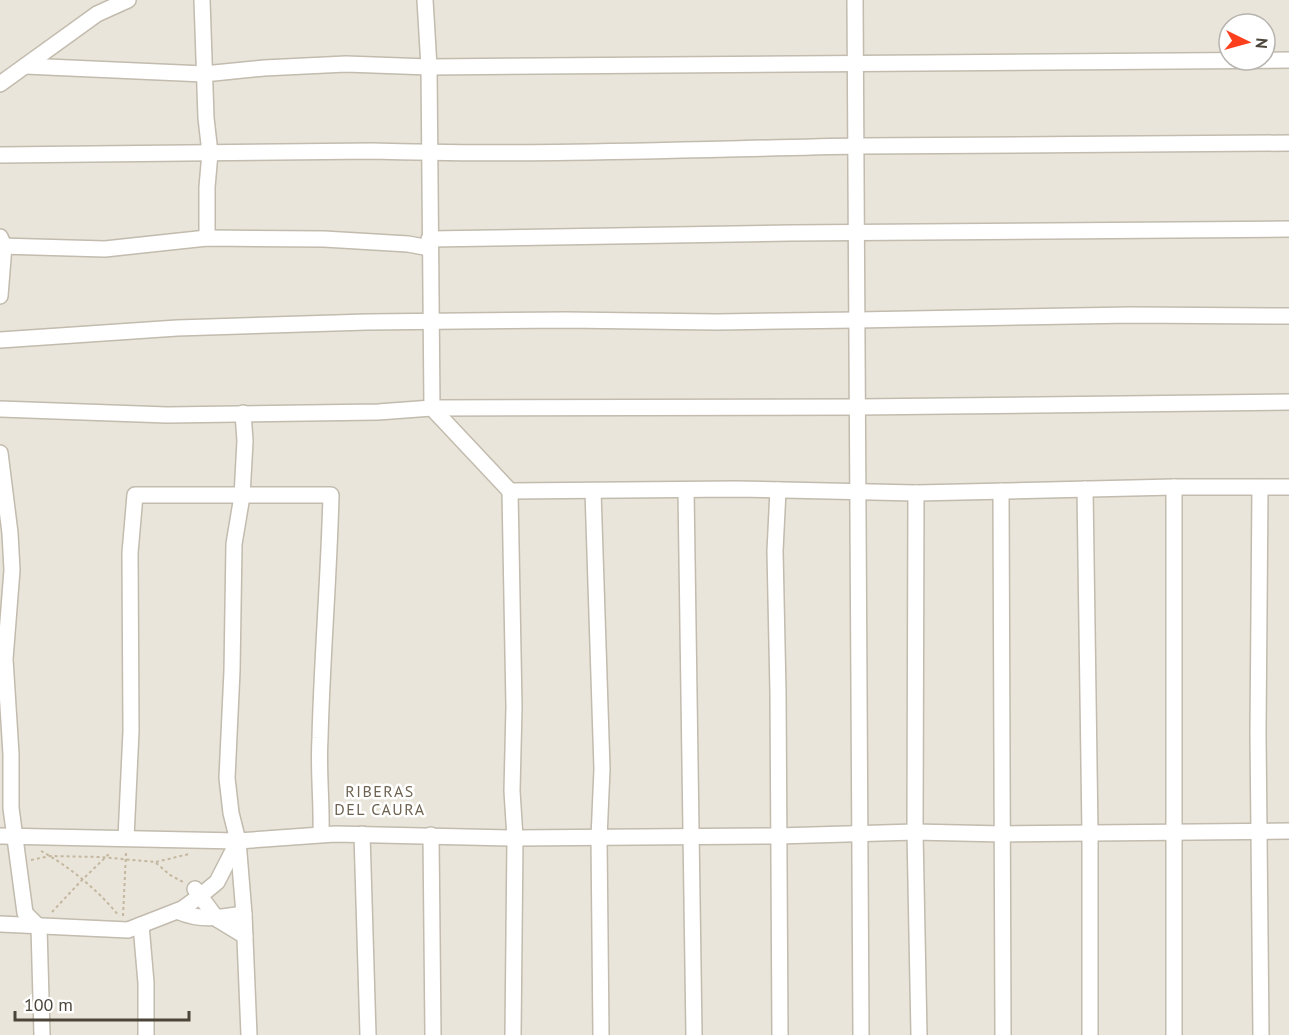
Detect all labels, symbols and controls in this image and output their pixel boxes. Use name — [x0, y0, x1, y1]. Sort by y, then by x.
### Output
north arrow — [1217, 12, 1277, 72]
text: N — [1252, 37, 1272, 49]
district label: RIBERAS DEL CAURA — [334, 781, 426, 819]
scale bar — [15, 984, 189, 1022]
text: 100 m — [24, 993, 73, 1016]

